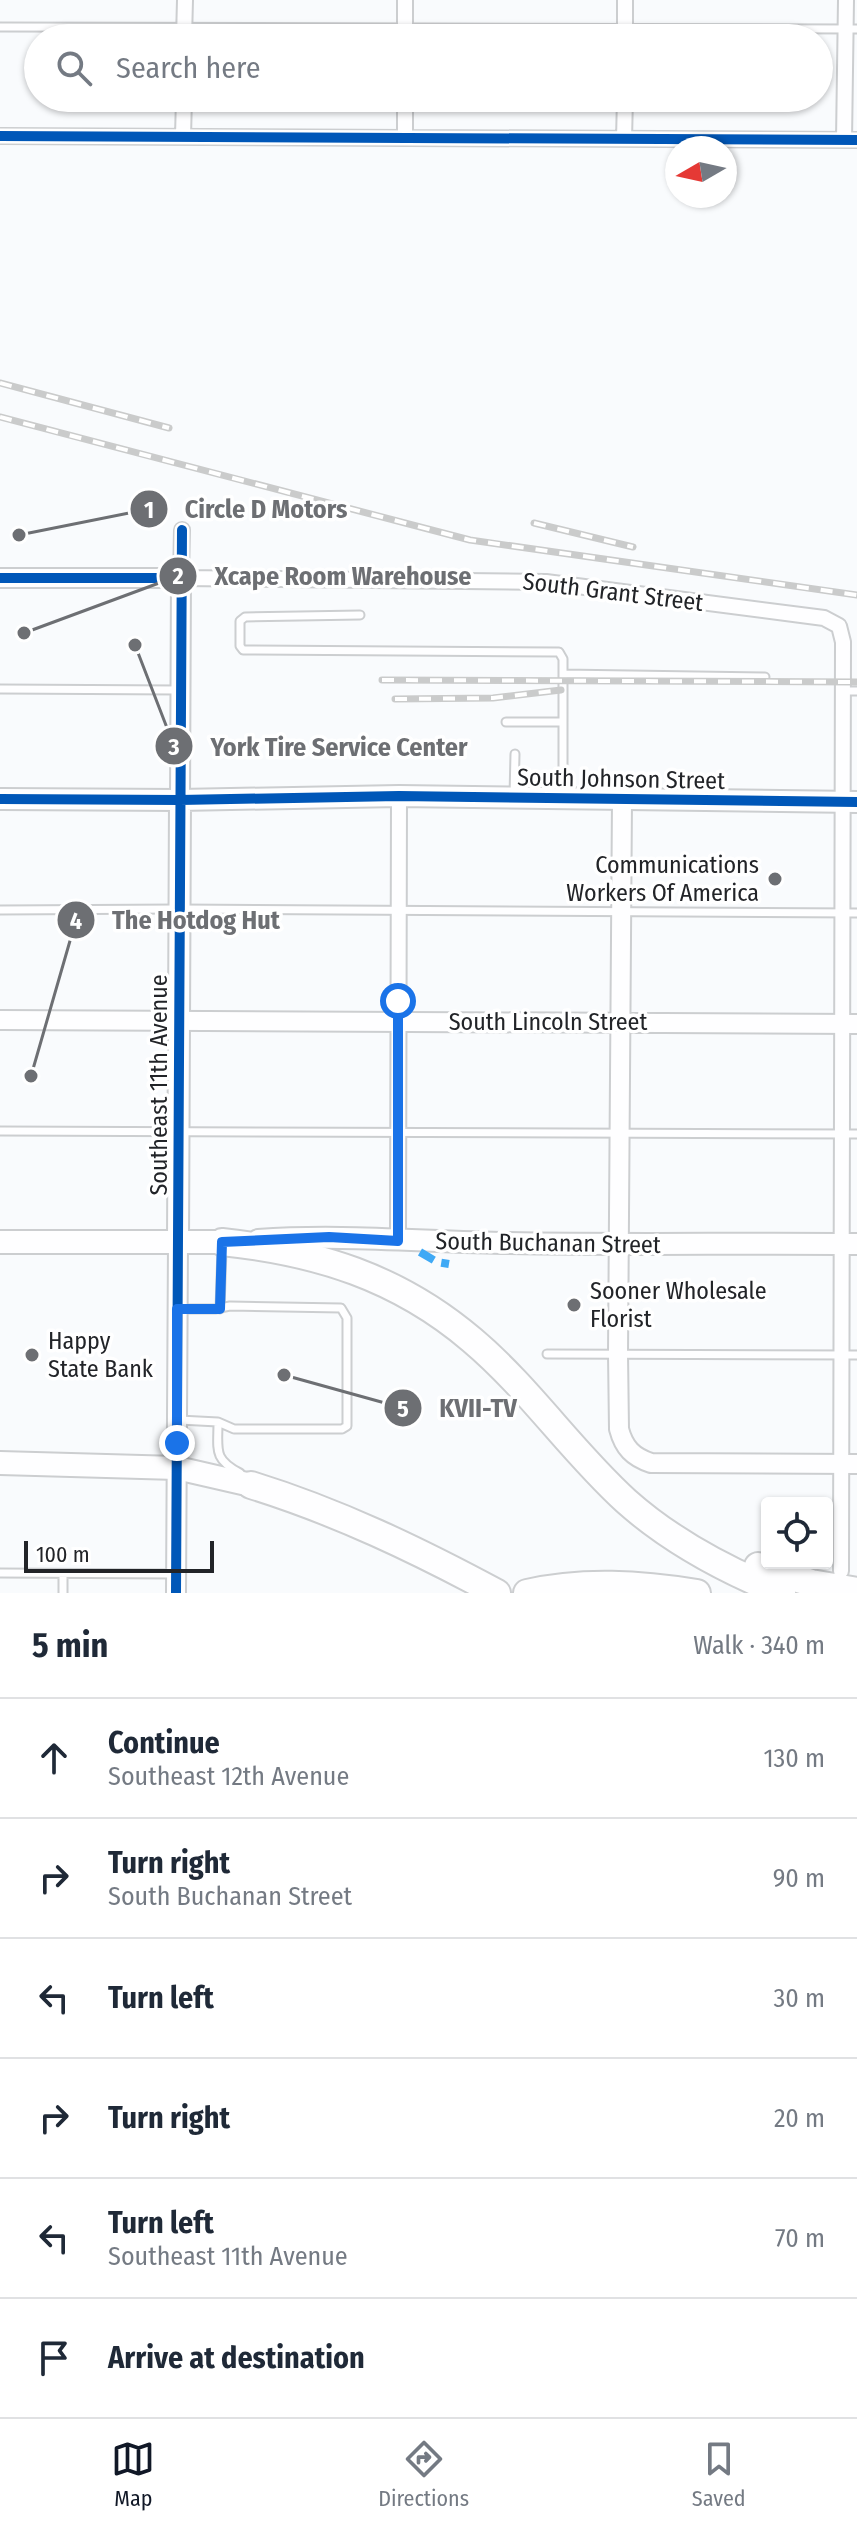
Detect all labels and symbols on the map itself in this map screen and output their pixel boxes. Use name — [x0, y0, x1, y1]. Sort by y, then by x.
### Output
north arrow — [665, 136, 737, 208]
callout: Circle D Motors — [129, 484, 364, 534]
text: Circle D Motors — [185, 494, 347, 525]
text: 1 — [144, 496, 154, 524]
callout: Xcape Room Warehouse — [158, 551, 487, 601]
text: Xcape Room Warehouse — [213, 561, 472, 592]
text: 2 — [171, 562, 184, 590]
street label: South Grant Street — [521, 567, 705, 617]
callout: York Tire Service Center — [154, 721, 483, 771]
text: York Tire Service Center — [209, 732, 468, 763]
text: 3 — [167, 733, 180, 761]
street label: South Johnson Street — [517, 763, 725, 795]
place label: Communications Workers Of America — [566, 851, 759, 907]
marker: Communications Workers Of America — [766, 870, 784, 888]
callout: The Hotdog Hut — [56, 895, 296, 945]
text: The Hotdog Hut — [112, 905, 281, 936]
text: 4 — [70, 907, 82, 935]
street label: Southeast 11th Avenue — [145, 974, 173, 1196]
route start — [380, 983, 416, 1019]
street label: South Lincoln Street — [449, 1008, 647, 1036]
street label: South Buchanan Street — [435, 1227, 661, 1259]
place label: Sooner Wholesale Florist — [590, 1277, 767, 1333]
marker: Sooner Wholesale Florist — [565, 1296, 583, 1314]
place label: Happy State Bank — [48, 1327, 154, 1383]
marker: Happy State Bank — [23, 1346, 41, 1364]
callout: KVII-TV — [383, 1383, 533, 1433]
text: KVII-TV — [439, 1393, 517, 1424]
text: 5 — [397, 1395, 409, 1423]
route end — [159, 1425, 195, 1461]
scale bar — [24, 1537, 214, 1573]

